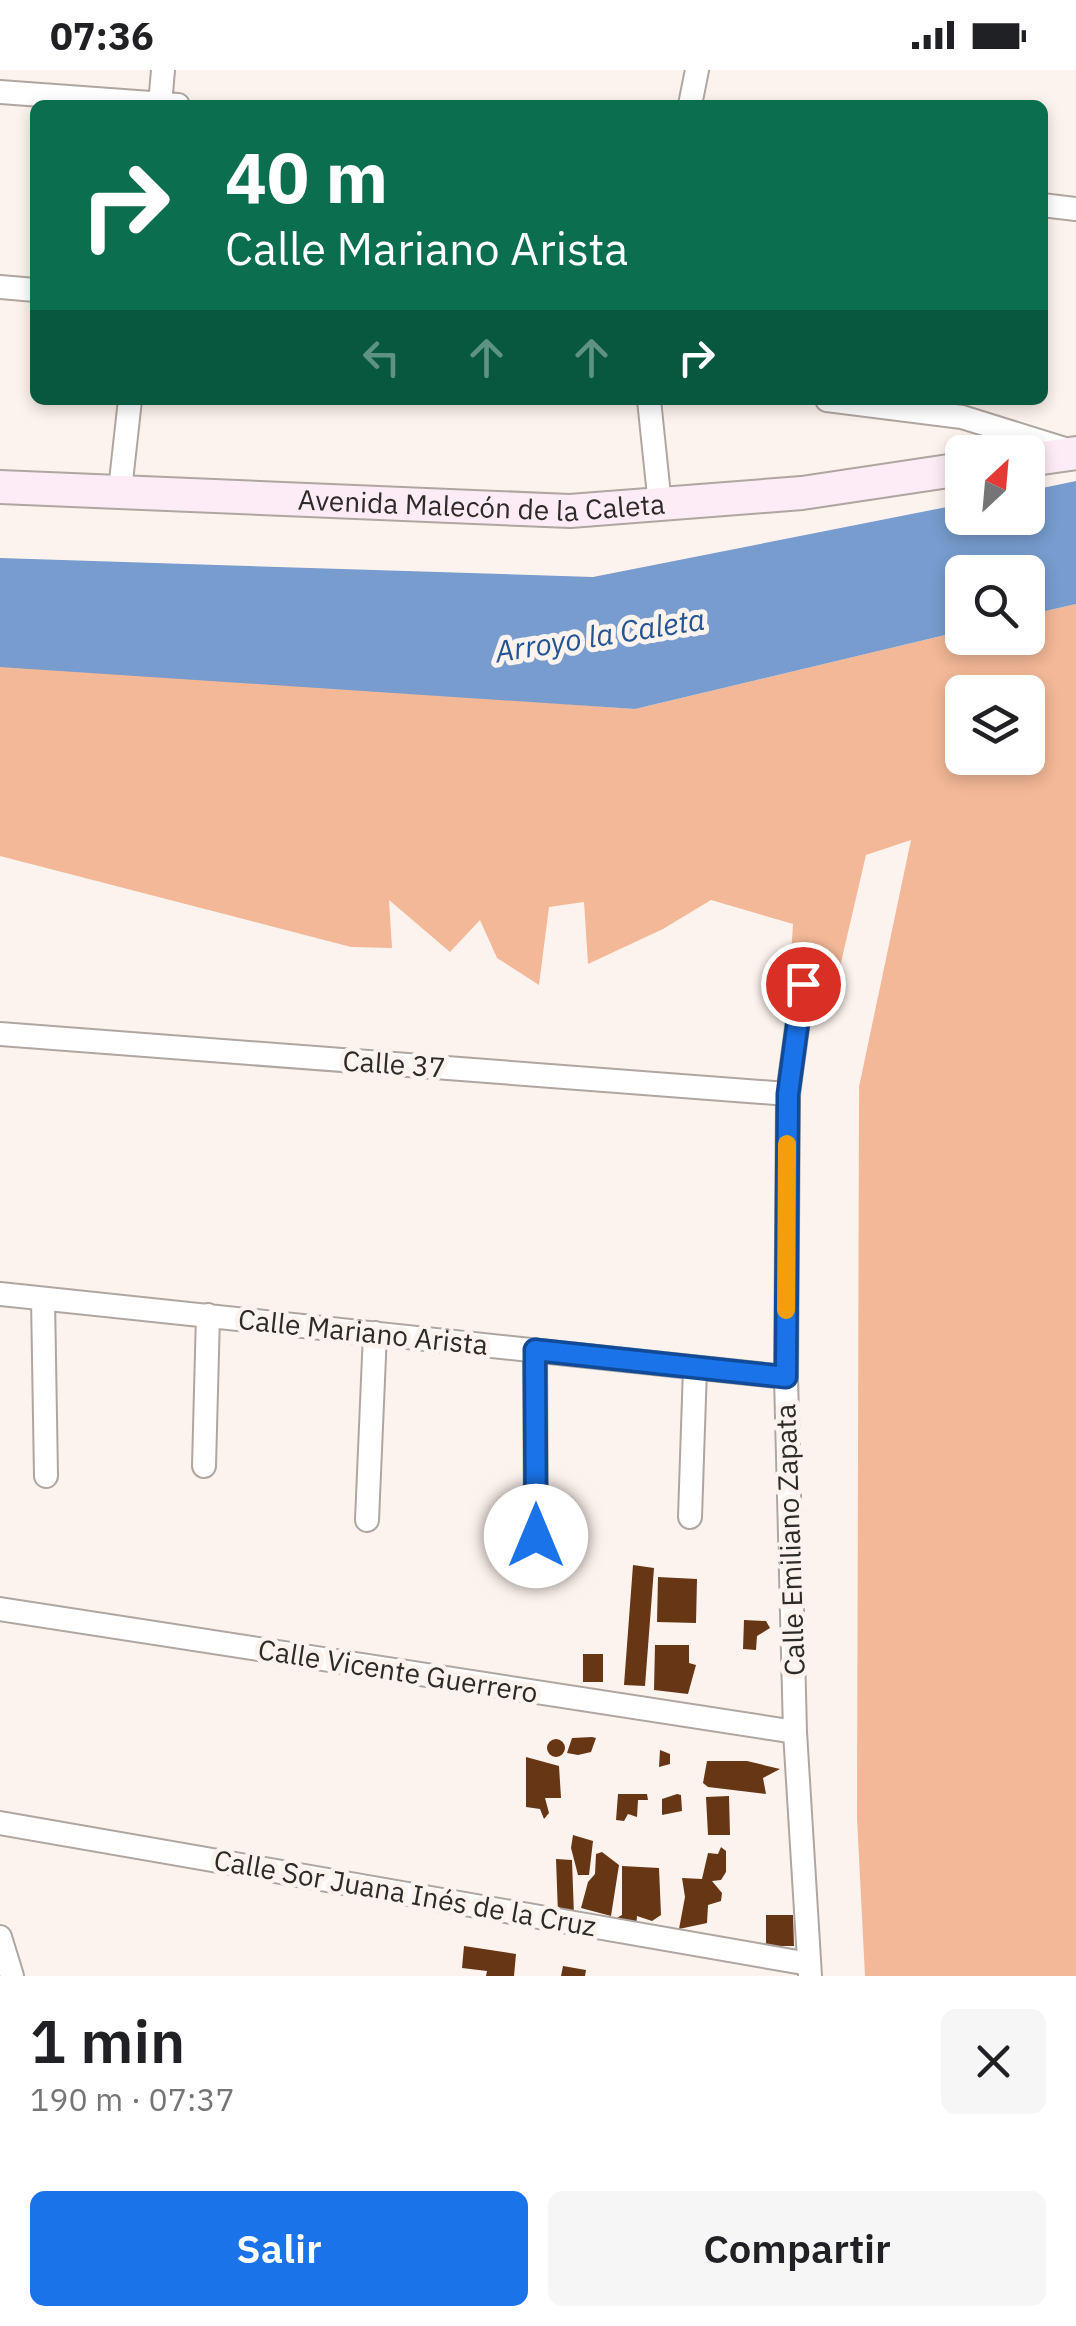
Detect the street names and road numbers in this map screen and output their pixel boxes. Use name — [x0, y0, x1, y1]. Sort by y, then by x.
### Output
street label: Avenida Malecón de la Caleta — [297, 481, 666, 529]
street label: Calle 37 — [341, 1041, 447, 1086]
street label: Calle Mariano Arista — [236, 1300, 490, 1363]
street label: Calle Emiliano Zapata — [766, 1403, 813, 1677]
street label: Calle Vicente Guerrero — [256, 1630, 541, 1711]
street label: Calle Sor Juana Inés de la Cruz — [211, 1841, 599, 1944]

